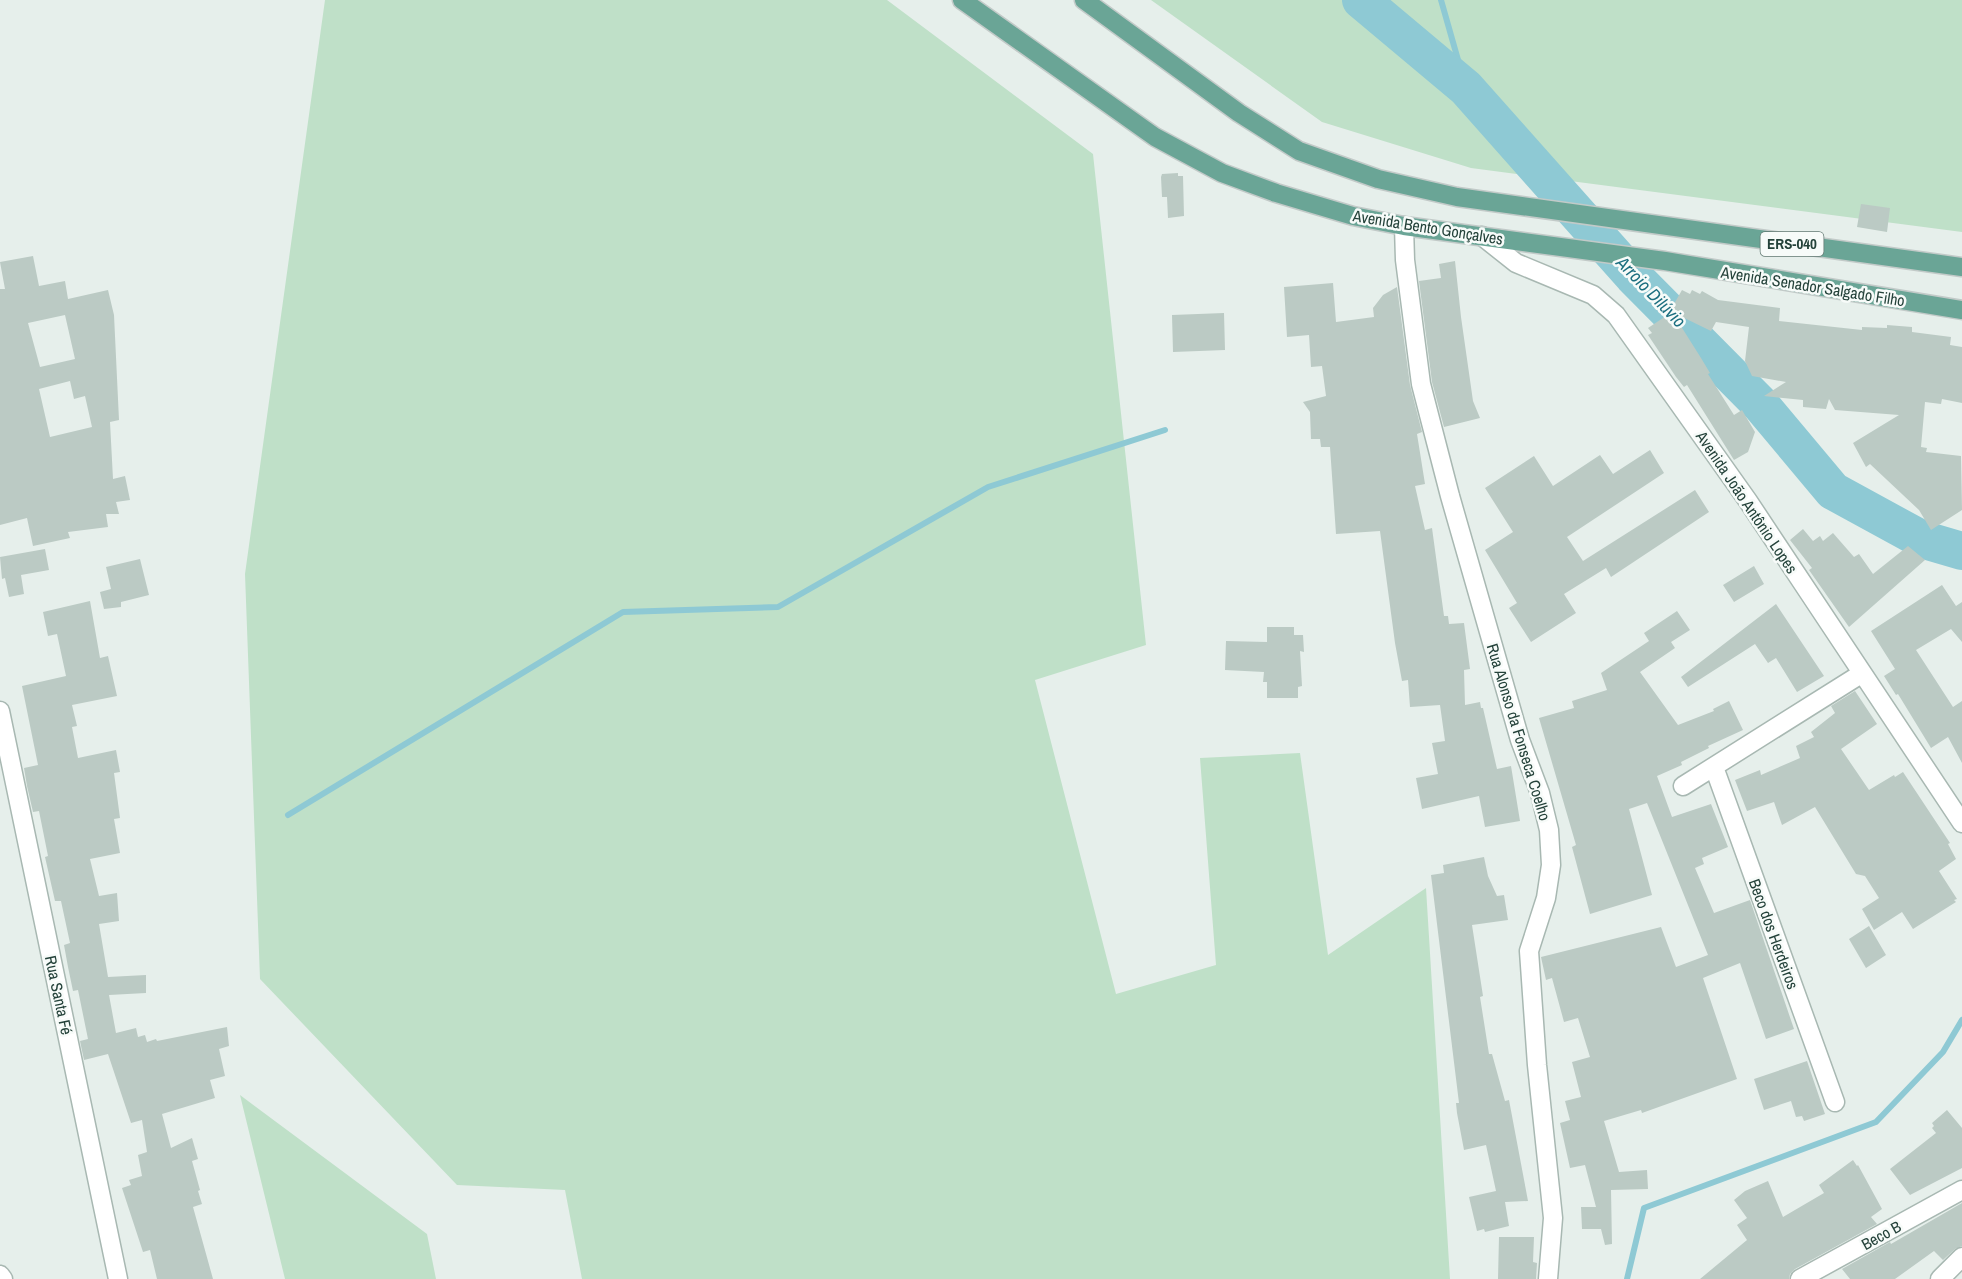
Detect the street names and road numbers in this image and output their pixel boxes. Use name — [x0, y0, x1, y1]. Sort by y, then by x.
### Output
street label: Avenida Bento Gonçalves — [1350, 204, 1505, 250]
road number: ERS-040 — [1760, 232, 1824, 256]
street label: Avenida Senador Salgado Filho — [1719, 260, 1906, 311]
street label: Avenida João Antônio Lopes — [1690, 426, 1803, 578]
street label: Rua Alonso da Fonseca Coelho — [1482, 641, 1556, 823]
street label: Beco dos Herdeiros — [1744, 876, 1804, 992]
street label: Rua Santa Fé — [40, 953, 78, 1037]
street label: Beco B — [1857, 1215, 1905, 1255]

